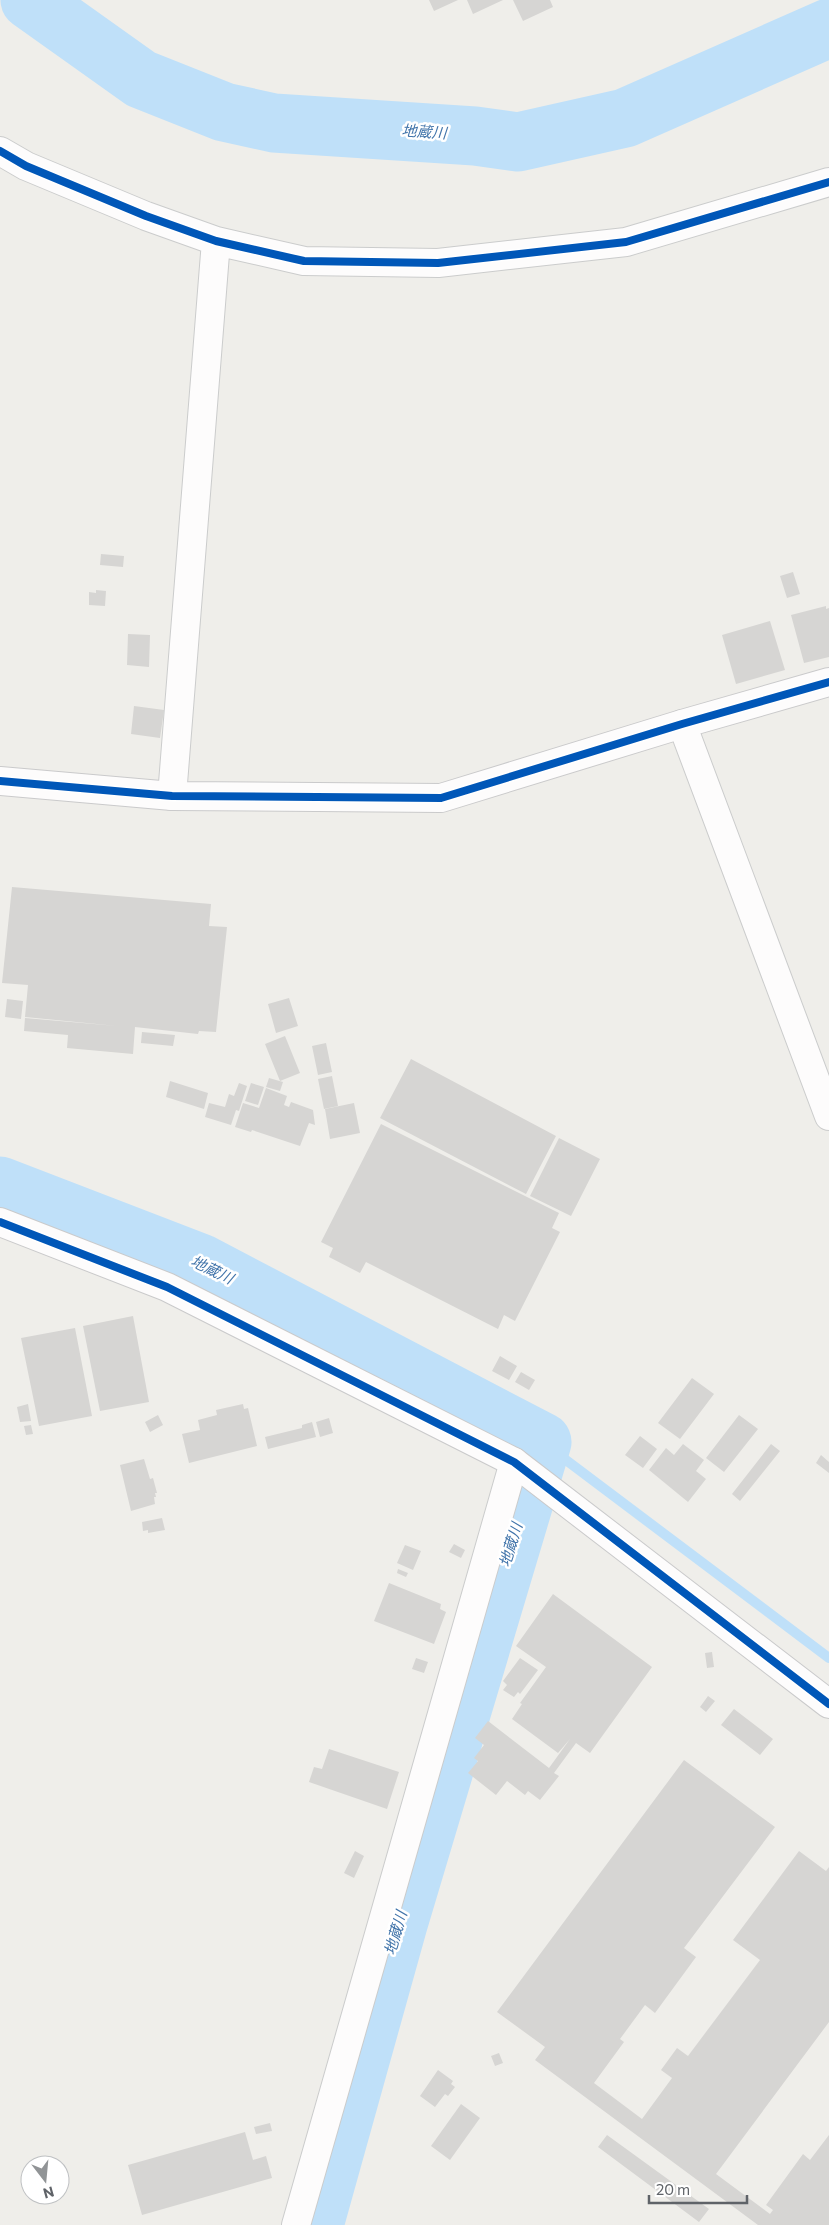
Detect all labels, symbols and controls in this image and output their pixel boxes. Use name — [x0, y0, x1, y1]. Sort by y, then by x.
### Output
water label: 地蔵川 — [401, 120, 449, 142]
water label: 地蔵川 — [188, 1251, 238, 1288]
water label: 地蔵川 — [495, 1519, 526, 1569]
water label: 地蔵川 — [380, 1907, 410, 1957]
north arrow — [20, 2155, 70, 2205]
scale bar — [649, 2172, 746, 2204]
text: 20 m — [656, 2180, 690, 2198]
text: N — [41, 2183, 56, 2203]

